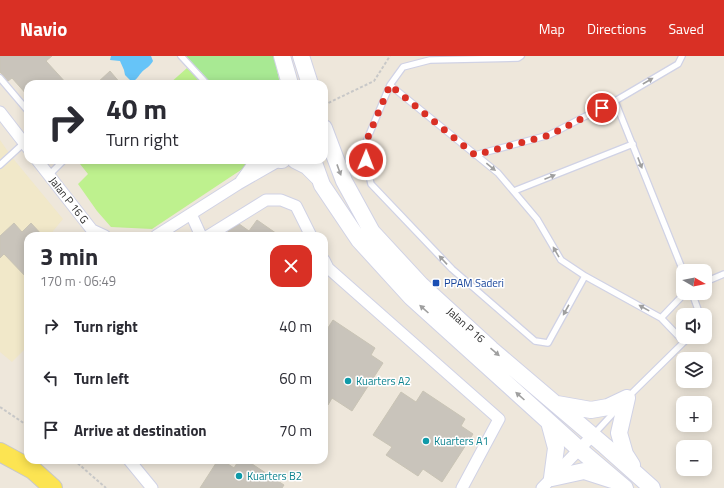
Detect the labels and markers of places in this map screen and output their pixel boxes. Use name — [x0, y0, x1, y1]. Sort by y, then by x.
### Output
pin — [585, 91, 619, 125]
place label: PPAM Saderi — [444, 275, 504, 291]
marker: PPAM Saderi — [431, 278, 441, 288]
place label: Kuarters A2 — [356, 373, 411, 389]
marker: Kuarters A2 — [343, 376, 353, 386]
place label: Kuarters A1 — [434, 433, 489, 449]
marker: Kuarters A1 — [421, 436, 431, 446]
place label: Kuarters B2 — [247, 468, 302, 484]
marker: Kuarters B2 — [234, 471, 244, 481]

